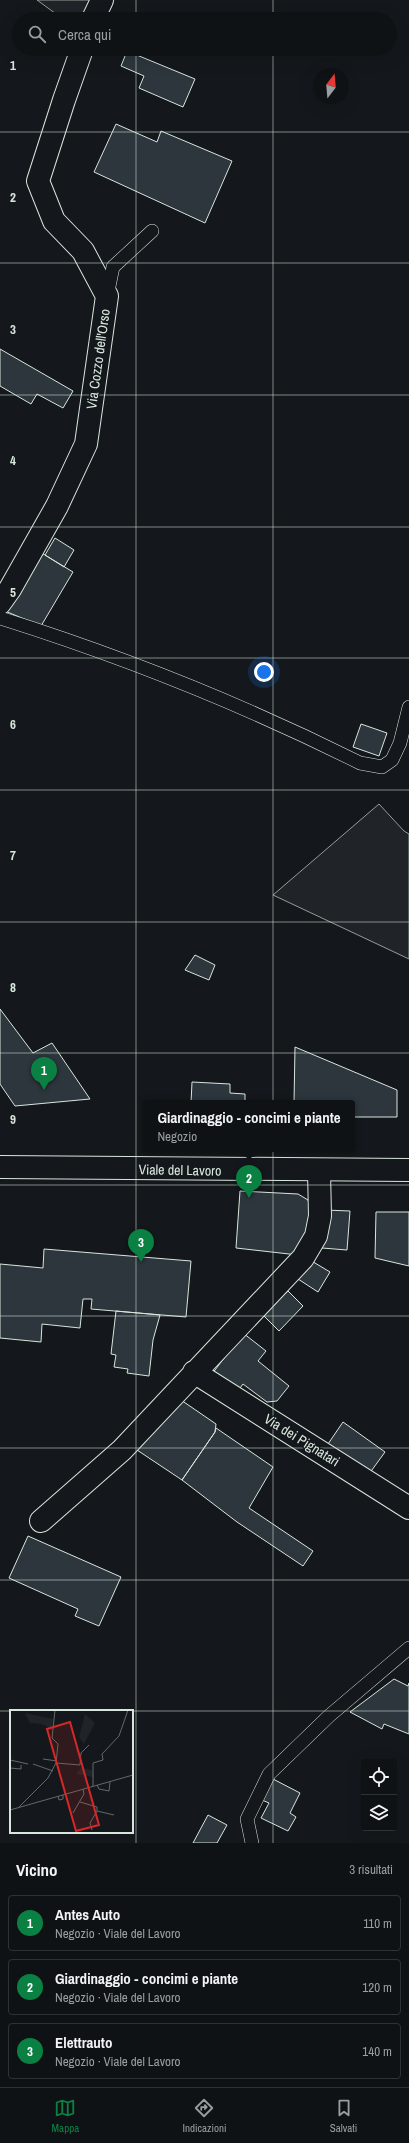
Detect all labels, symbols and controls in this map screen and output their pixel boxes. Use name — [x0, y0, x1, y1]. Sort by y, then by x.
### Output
search box — [12, 12, 397, 56]
icon: search — [26, 23, 48, 45]
text: Cerca qui — [58, 24, 111, 45]
text: 1 — [10, 57, 16, 74]
north arrow — [313, 68, 349, 104]
text: 2 — [10, 189, 16, 206]
street label: Via Cozzo dell'Orso — [82, 308, 114, 410]
text: 3 — [10, 321, 16, 338]
text: 4 — [10, 452, 16, 469]
text: 5 — [10, 584, 16, 601]
your location — [254, 662, 274, 682]
text: 6 — [10, 716, 16, 733]
text: 7 — [10, 847, 16, 864]
text: 8 — [10, 979, 16, 996]
pin: 1 — [31, 1057, 57, 1090]
popup — [143, 1100, 355, 1152]
text: Giardinaggio - concimi e piante — [157, 1107, 341, 1128]
text: 9 — [10, 1111, 16, 1128]
text: Negozio — [157, 1128, 197, 1145]
street label: Viale del Lavoro — [138, 1160, 222, 1180]
pin: 2 — [236, 1165, 262, 1198]
pin: 3 — [128, 1229, 154, 1262]
street label: Via dei Pignatari — [261, 1410, 343, 1470]
inset map — [10, 1710, 133, 1833]
map controls — [361, 1759, 397, 1831]
button: locate — [361, 1759, 397, 1795]
button: layers — [361, 1795, 397, 1831]
text: Vicino — [16, 1858, 58, 1881]
text: 3 risultati — [349, 1861, 393, 1878]
text: Antes Auto — [55, 1904, 120, 1925]
text: 1 — [27, 1915, 33, 1932]
text: 110 m — [363, 1915, 392, 1932]
text: Negozio · Viale del Lavoro — [55, 1925, 180, 1942]
text: Giardinaggio - concimi e piante — [55, 1968, 238, 1989]
text: 2 — [27, 1979, 33, 1996]
text: 120 m — [362, 1979, 392, 1996]
text: Negozio · Viale del Lavoro — [55, 1989, 180, 2006]
text: Elettrauto — [55, 2032, 112, 2053]
text: 3 — [27, 2043, 33, 2060]
text: 140 m — [362, 2043, 392, 2060]
text: Negozio · Viale del Lavoro — [55, 2053, 180, 2070]
tab: Mappa — [52, 2097, 79, 2135]
tab: Indicazioni — [182, 2097, 227, 2135]
tab: Salvati — [330, 2097, 357, 2135]

